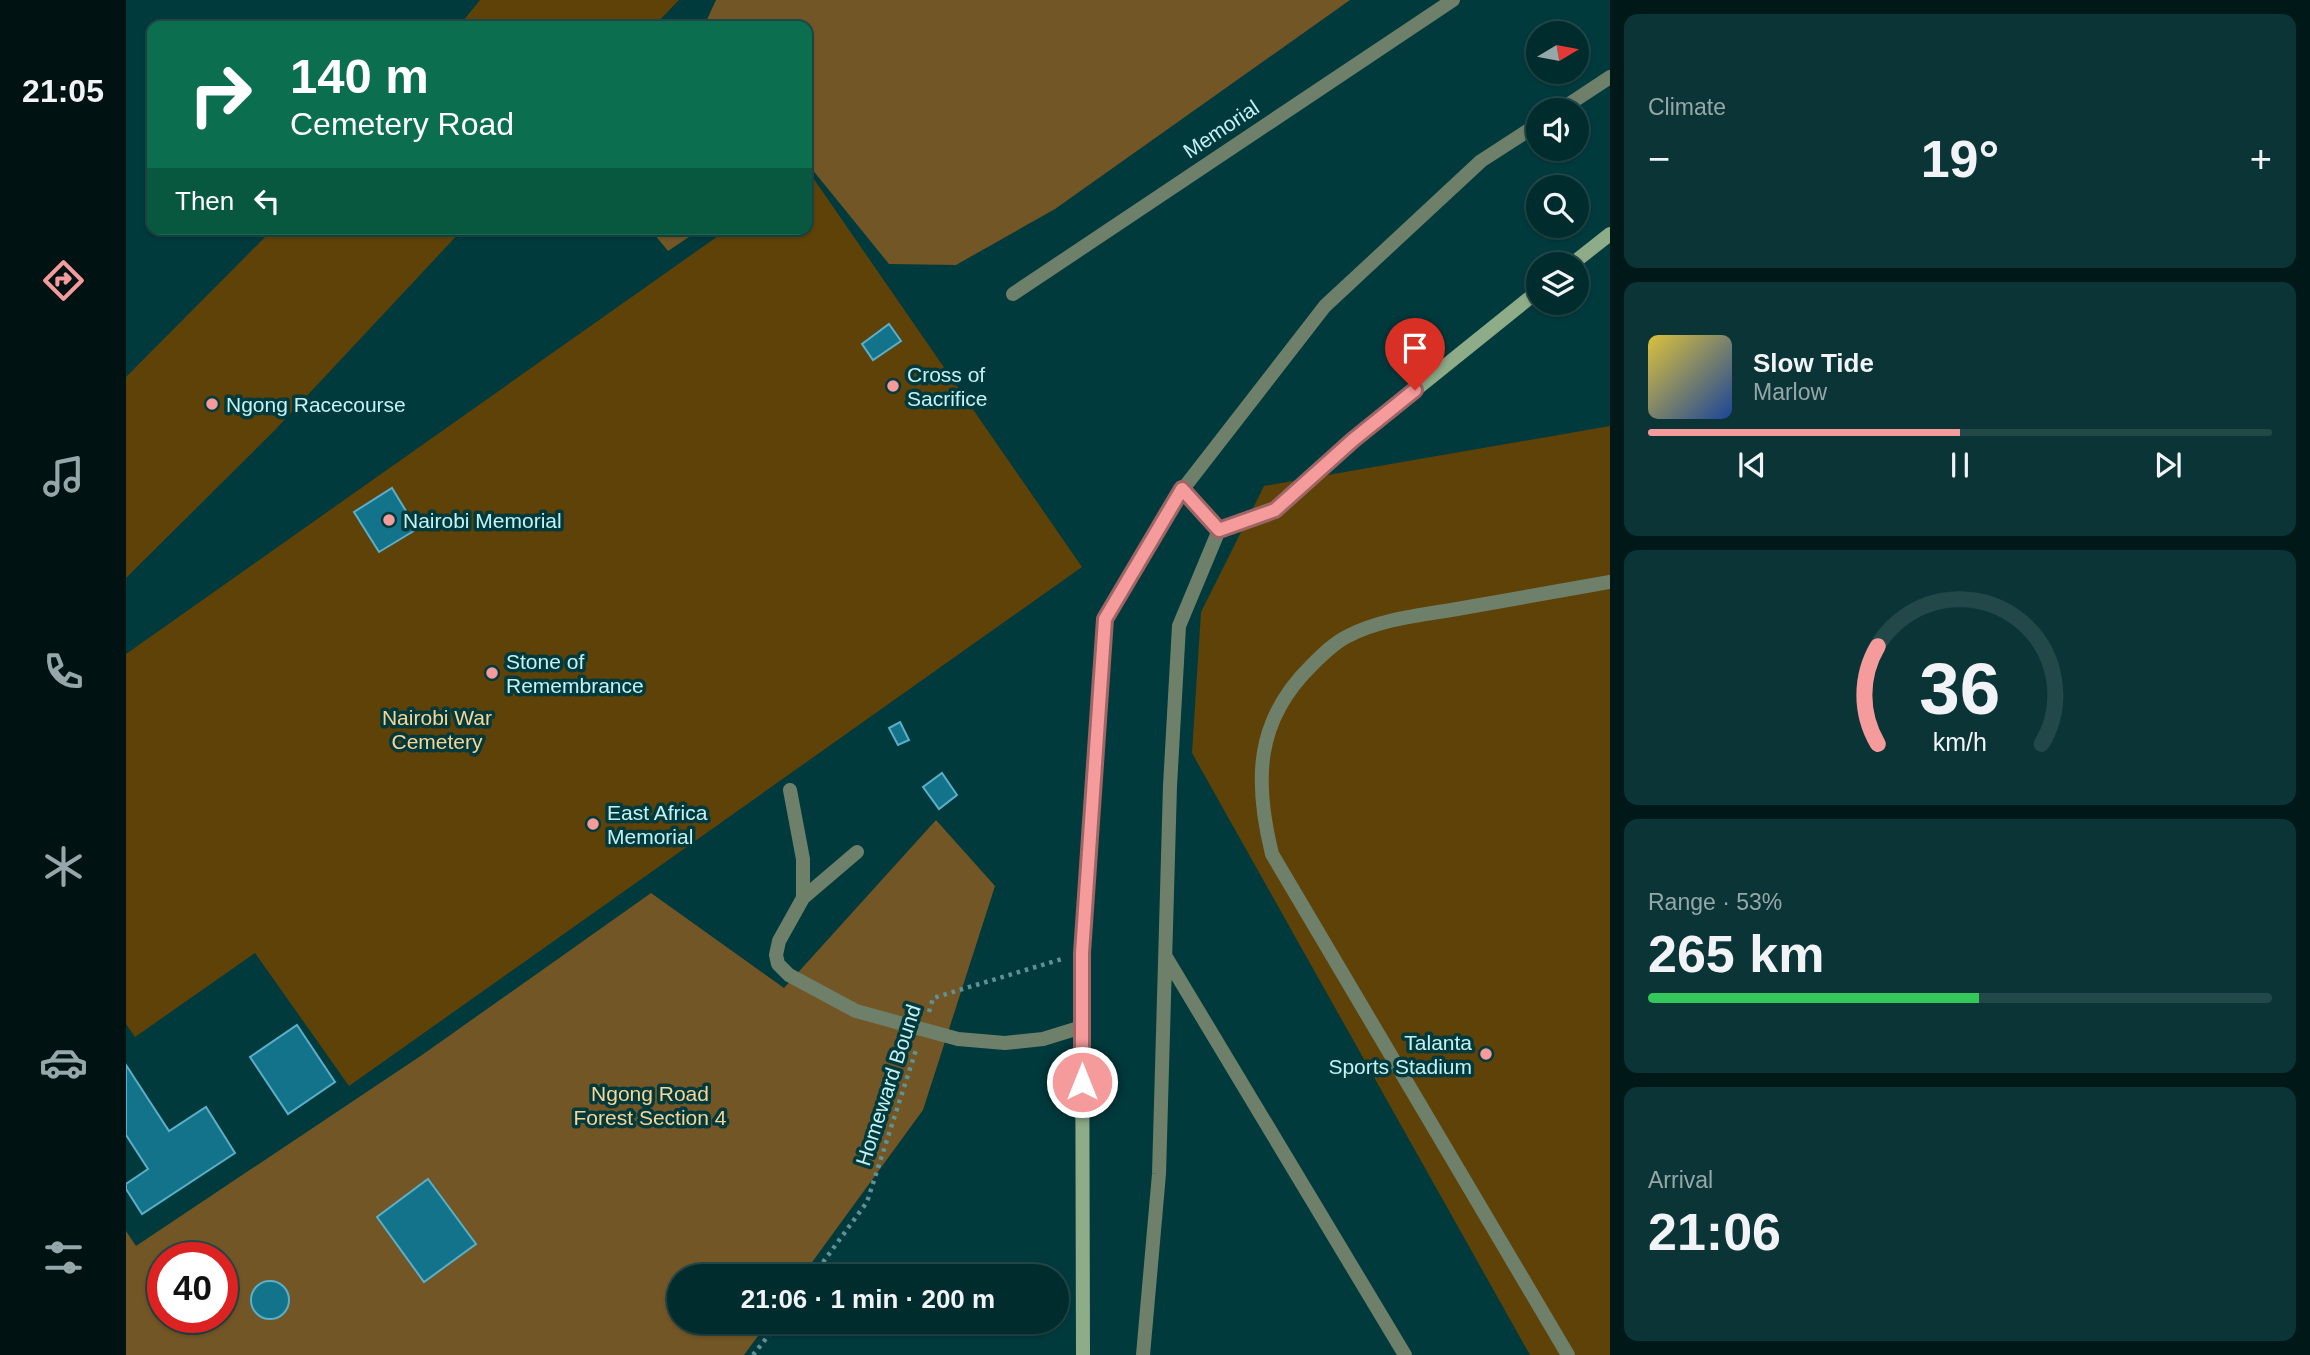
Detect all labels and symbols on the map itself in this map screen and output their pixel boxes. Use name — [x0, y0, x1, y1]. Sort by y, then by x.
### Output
north arrow — [1526, 21, 1589, 84]
street label: Memorial — [1179, 95, 1263, 163]
pin — [1385, 318, 1445, 390]
place label: Cross of Sacrifice — [907, 363, 988, 410]
marker: Cross of Sacrifice — [885, 378, 901, 394]
place label: Ngong Racecourse — [226, 393, 406, 416]
marker: Ngong Racecourse — [204, 396, 220, 412]
place label: Nairobi Memorial — [403, 509, 562, 532]
marker: Nairobi Memorial — [381, 512, 397, 528]
place label: Stone of Remembrance — [506, 650, 644, 697]
marker: Stone of Remembrance — [484, 665, 500, 681]
park label: Nairobi War Cemetery — [382, 706, 492, 753]
place label: East Africa Memorial — [607, 801, 708, 848]
marker: East Africa Memorial — [585, 816, 601, 832]
street label: Homeward Bound — [851, 1002, 925, 1168]
place label: Talanta Sports Stadium — [1328, 1031, 1472, 1078]
position arrow — [1045, 1045, 1119, 1119]
marker: Talanta Sports Stadium — [1478, 1046, 1494, 1062]
park label: Ngong Road Forest Section 4 — [574, 1082, 727, 1129]
speed limit sign: 40 — [147, 1242, 238, 1333]

